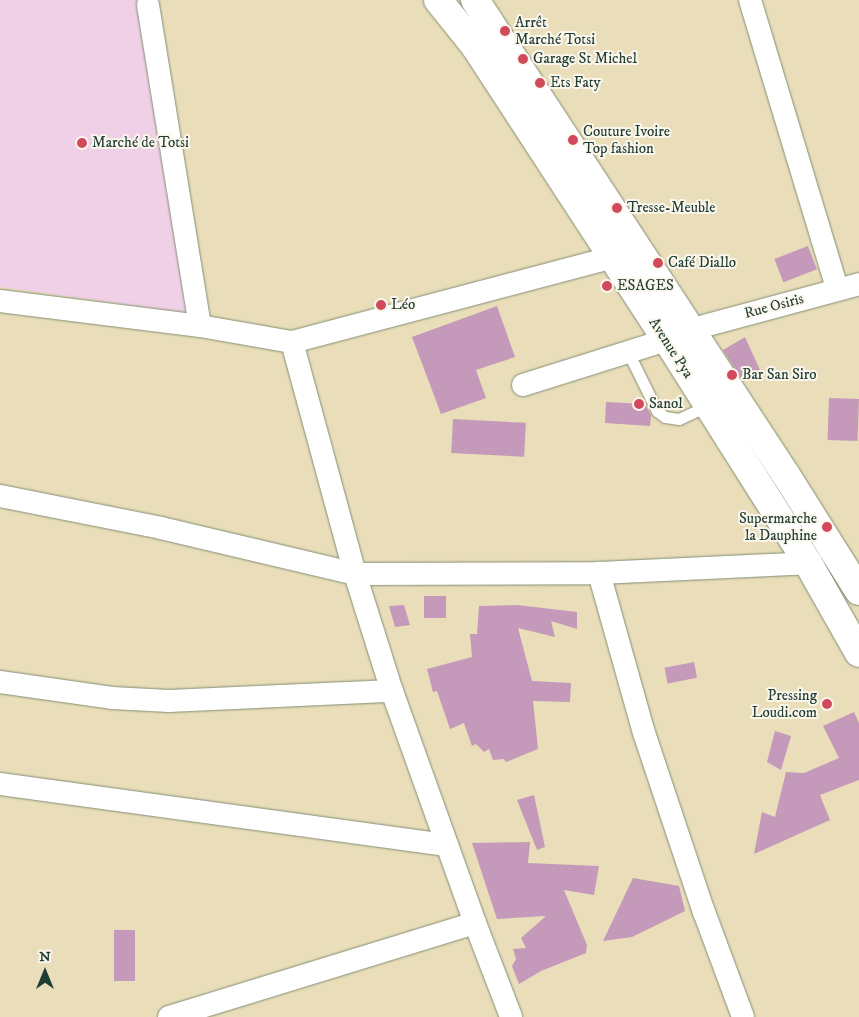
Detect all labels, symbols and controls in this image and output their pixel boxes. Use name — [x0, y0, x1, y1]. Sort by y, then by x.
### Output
place label: Arrêt Marché Totsi — [515, 13, 595, 48]
marker: Arrêt Marché Totsi — [499, 25, 511, 37]
place label: Garage St Michel — [533, 50, 637, 68]
marker: Garage St Michel — [517, 53, 529, 65]
place label: Ets Faty — [550, 74, 601, 92]
marker: Ets Faty — [534, 77, 546, 89]
place label: Couture Ivoire Top fashion — [583, 122, 670, 157]
place label: Marché de Totsi — [92, 134, 189, 152]
marker: Couture Ivoire Top fashion — [567, 134, 579, 146]
marker: Marché de Totsi — [76, 137, 88, 149]
place label: Tresse-Meuble — [627, 199, 716, 217]
marker: Tresse-Meuble — [611, 202, 623, 214]
place label: Café Diallo — [668, 254, 736, 272]
marker: Café Diallo — [652, 257, 664, 269]
place label: ESAGES — [617, 277, 674, 295]
marker: ESAGES — [601, 280, 613, 292]
street label: Rue Osiris — [742, 289, 806, 323]
place label: Léo — [391, 296, 415, 314]
marker: Léo — [375, 299, 387, 311]
street label: Avenue Pya — [645, 314, 697, 382]
place label: Bar San Siro — [742, 366, 817, 384]
marker: Bar San Siro — [726, 369, 738, 381]
place label: Sanol — [649, 395, 683, 413]
marker: Sanol — [633, 398, 645, 410]
place label: Supermarche la Dauphine — [739, 509, 817, 544]
marker: Supermarche la Dauphine — [821, 521, 833, 533]
place label: Pressing Loudi.com — [752, 686, 817, 721]
marker: Pressing Loudi.com — [821, 698, 833, 710]
north arrow — [20, 947, 70, 997]
text: N — [39, 948, 51, 966]

